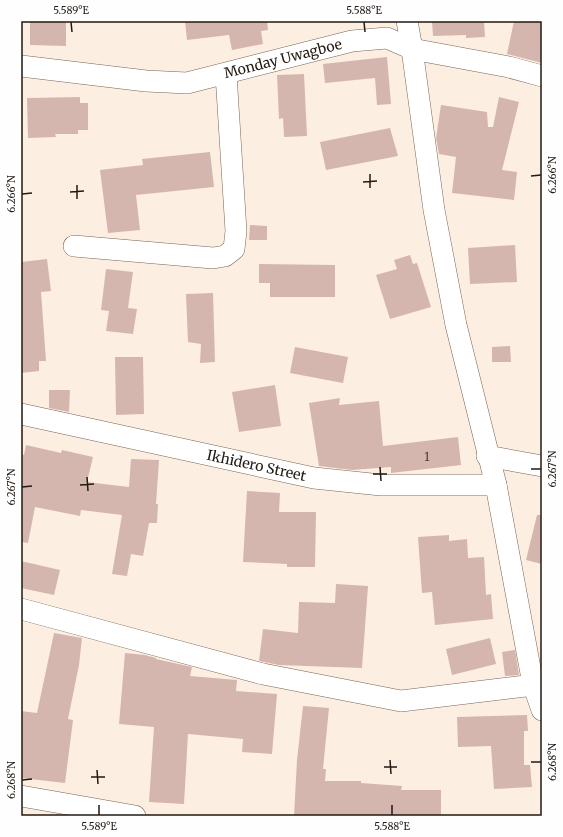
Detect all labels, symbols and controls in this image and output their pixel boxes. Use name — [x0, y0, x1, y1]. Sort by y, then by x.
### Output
text: 5.589°E — [53, 4, 89, 17]
text: 5.588°E — [346, 4, 382, 17]
street label: Monday Uwagboe — [222, 35, 344, 82]
text: 6.266°N — [546, 156, 559, 194]
text: 6.266°N — [5, 175, 18, 213]
street label: Ikhidero Street — [205, 446, 308, 485]
house number: 1 — [424, 449, 430, 464]
text: 6.267°N — [546, 450, 559, 488]
text: 6.267°N — [5, 468, 18, 506]
text: 6.268°N — [546, 743, 559, 781]
text: 6.268°N — [5, 761, 18, 799]
text: 5.589°E — [81, 820, 117, 833]
text: 5.588°E — [374, 820, 410, 833]

